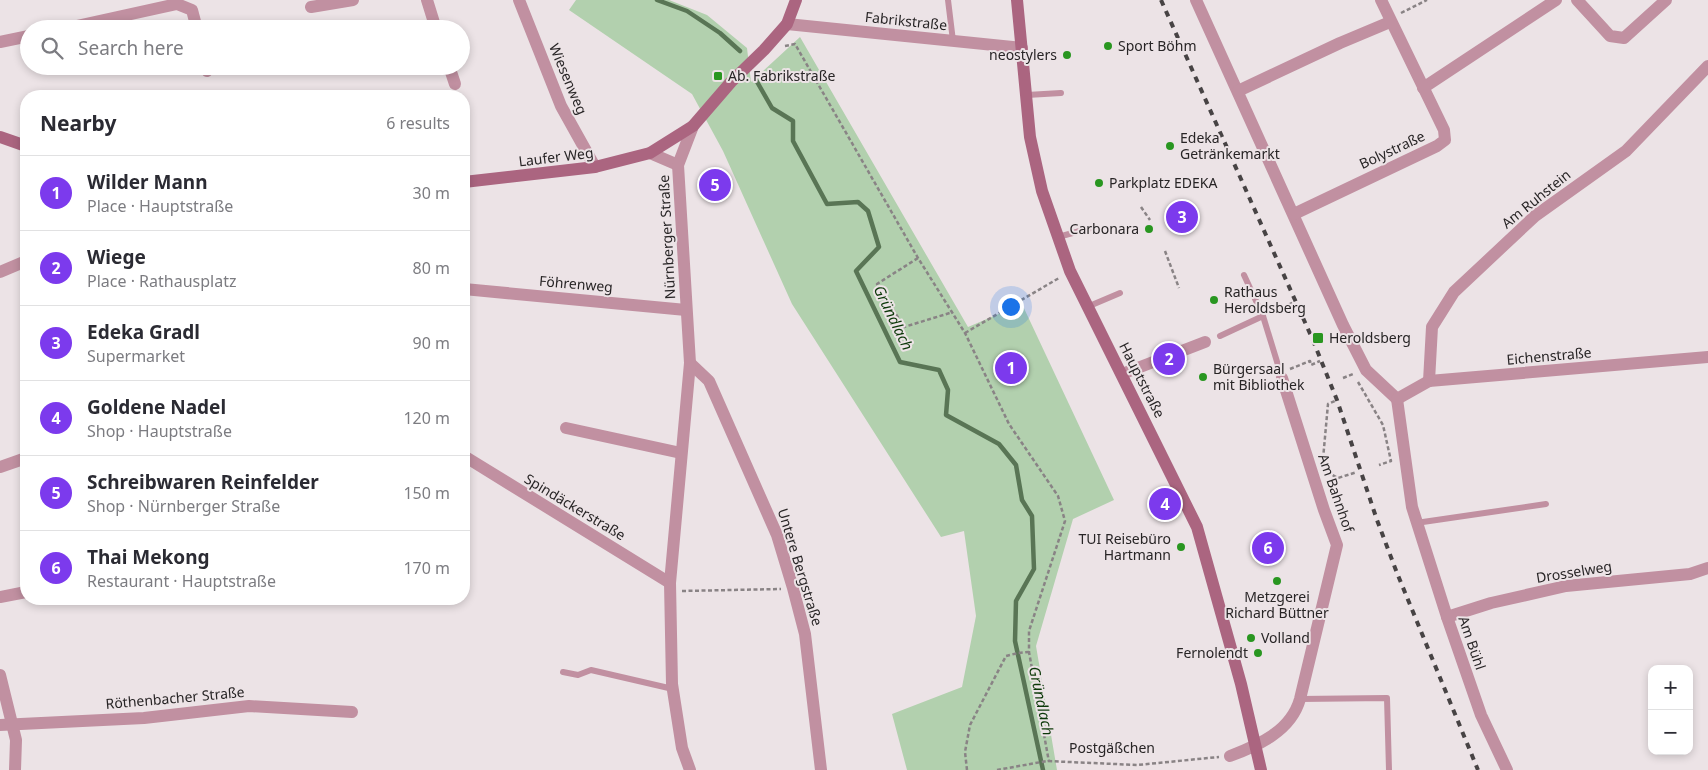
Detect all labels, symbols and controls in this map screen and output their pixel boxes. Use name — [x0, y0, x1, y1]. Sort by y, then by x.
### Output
street label: Fabrikstraße — [864, 7, 948, 34]
search box — [20, 20, 470, 75]
icon: search — [38, 34, 66, 62]
text: Search here — [78, 35, 184, 61]
place label: Sport Böhm — [1118, 36, 1197, 55]
street label: Wiesenweg — [545, 40, 592, 117]
marker: Sport Böhm — [1102, 40, 1114, 52]
place label: neostylers — [989, 45, 1057, 64]
marker: neostylers — [1061, 49, 1073, 61]
place label: Ab. Fabrikstraße — [728, 66, 835, 85]
marker: Ab. Fabrikstraße — [712, 70, 724, 82]
text: Nearby — [40, 109, 116, 137]
text: 6 results — [386, 112, 450, 134]
street label: Bolystraße — [1356, 126, 1428, 173]
place label: Edeka Getränkemarkt — [1180, 128, 1280, 163]
marker: Edeka Getränkemarkt — [1164, 140, 1176, 152]
street label: Laufer Weg — [517, 142, 594, 171]
street label: Am Ruhstein — [1497, 165, 1574, 232]
pin: 5 — [699, 166, 731, 204]
text: Wilder Mann — [87, 169, 208, 195]
place label: Parkplatz EDEKA — [1109, 173, 1217, 192]
street label: Nürnberger Straße — [654, 174, 679, 300]
marker: Parkplatz EDEKA — [1093, 177, 1105, 189]
text: 1 — [51, 182, 61, 204]
text: 30 m — [413, 182, 450, 204]
text: Place · Hauptstraße — [87, 195, 233, 217]
pin: 3 — [1166, 198, 1198, 236]
place label: Carbonara — [1070, 219, 1139, 238]
marker: Carbonara — [1143, 223, 1155, 235]
text: Wiege — [87, 244, 146, 270]
text: 2 — [51, 257, 61, 279]
text: 80 m — [413, 257, 450, 279]
text: Place · Rathausplatz — [87, 270, 236, 292]
street label: Föhrenweg — [538, 271, 614, 296]
water label: Gründlach — [870, 282, 918, 353]
place label: Rathaus Heroldsberg — [1224, 282, 1306, 317]
your location — [998, 294, 1024, 320]
marker: Rathaus Heroldsberg — [1208, 294, 1220, 306]
text: Edeka Gradl — [87, 319, 200, 345]
place label: Heroldsberg — [1329, 328, 1411, 347]
marker: Heroldsberg — [1311, 331, 1325, 345]
text: 3 — [51, 332, 61, 354]
text: 90 m — [413, 332, 450, 354]
street label: Hauptstraße — [1115, 339, 1170, 421]
pin: 2 — [1153, 340, 1185, 378]
street label: Eichenstraße — [1506, 342, 1592, 369]
text: Supermarket — [87, 345, 185, 367]
pin: 1 — [995, 349, 1027, 387]
place label: Bürgersaal mit Bibliothek — [1213, 359, 1305, 394]
marker: Bürgersaal mit Bibliothek — [1197, 371, 1209, 383]
text: Goldene Nadel — [87, 394, 226, 420]
text: 4 — [51, 407, 61, 429]
text: 120 m — [403, 407, 450, 429]
text: Shop · Hauptstraße — [87, 420, 232, 442]
street label: Am Bahnhof — [1314, 451, 1359, 536]
text: Schreibwaren Reinfelder — [87, 469, 319, 495]
street label: Spindäckerstraße — [521, 469, 629, 544]
text: 5 — [51, 482, 61, 504]
text: 150 m — [403, 482, 450, 504]
pin: 4 — [1149, 485, 1181, 523]
text: Shop · Nürnberger Straße — [87, 495, 280, 517]
street label: Untere Bergstraße — [774, 506, 827, 628]
place label: TUI Reisebüro Hartmann — [1079, 529, 1171, 564]
pin: 6 — [1252, 529, 1284, 567]
marker: TUI Reisebüro Hartmann — [1175, 541, 1187, 553]
text: Thai Mekong — [87, 544, 210, 570]
street label: Drosselweg — [1535, 556, 1613, 587]
text: 6 — [51, 557, 61, 579]
text: 170 m — [403, 557, 450, 579]
text: Restaurant · Hauptstraße — [87, 570, 276, 592]
marker: Metzgerei Richard Büttner — [1271, 575, 1283, 587]
place label: Metzgerei Richard Büttner — [1225, 587, 1329, 622]
street label: Am Bühl — [1454, 613, 1491, 672]
place label: Volland — [1261, 628, 1310, 647]
marker: Volland — [1245, 632, 1257, 644]
place label: Fernolendt — [1176, 643, 1248, 662]
marker: Fernolendt — [1252, 647, 1264, 659]
water label: Gründlach — [1025, 664, 1059, 737]
map controls — [1648, 665, 1693, 755]
button: + — [1648, 665, 1693, 710]
street label: Röthenbacher Straße — [105, 682, 245, 713]
button: − — [1648, 710, 1693, 755]
street label: Postgäßchen — [1069, 738, 1155, 757]

